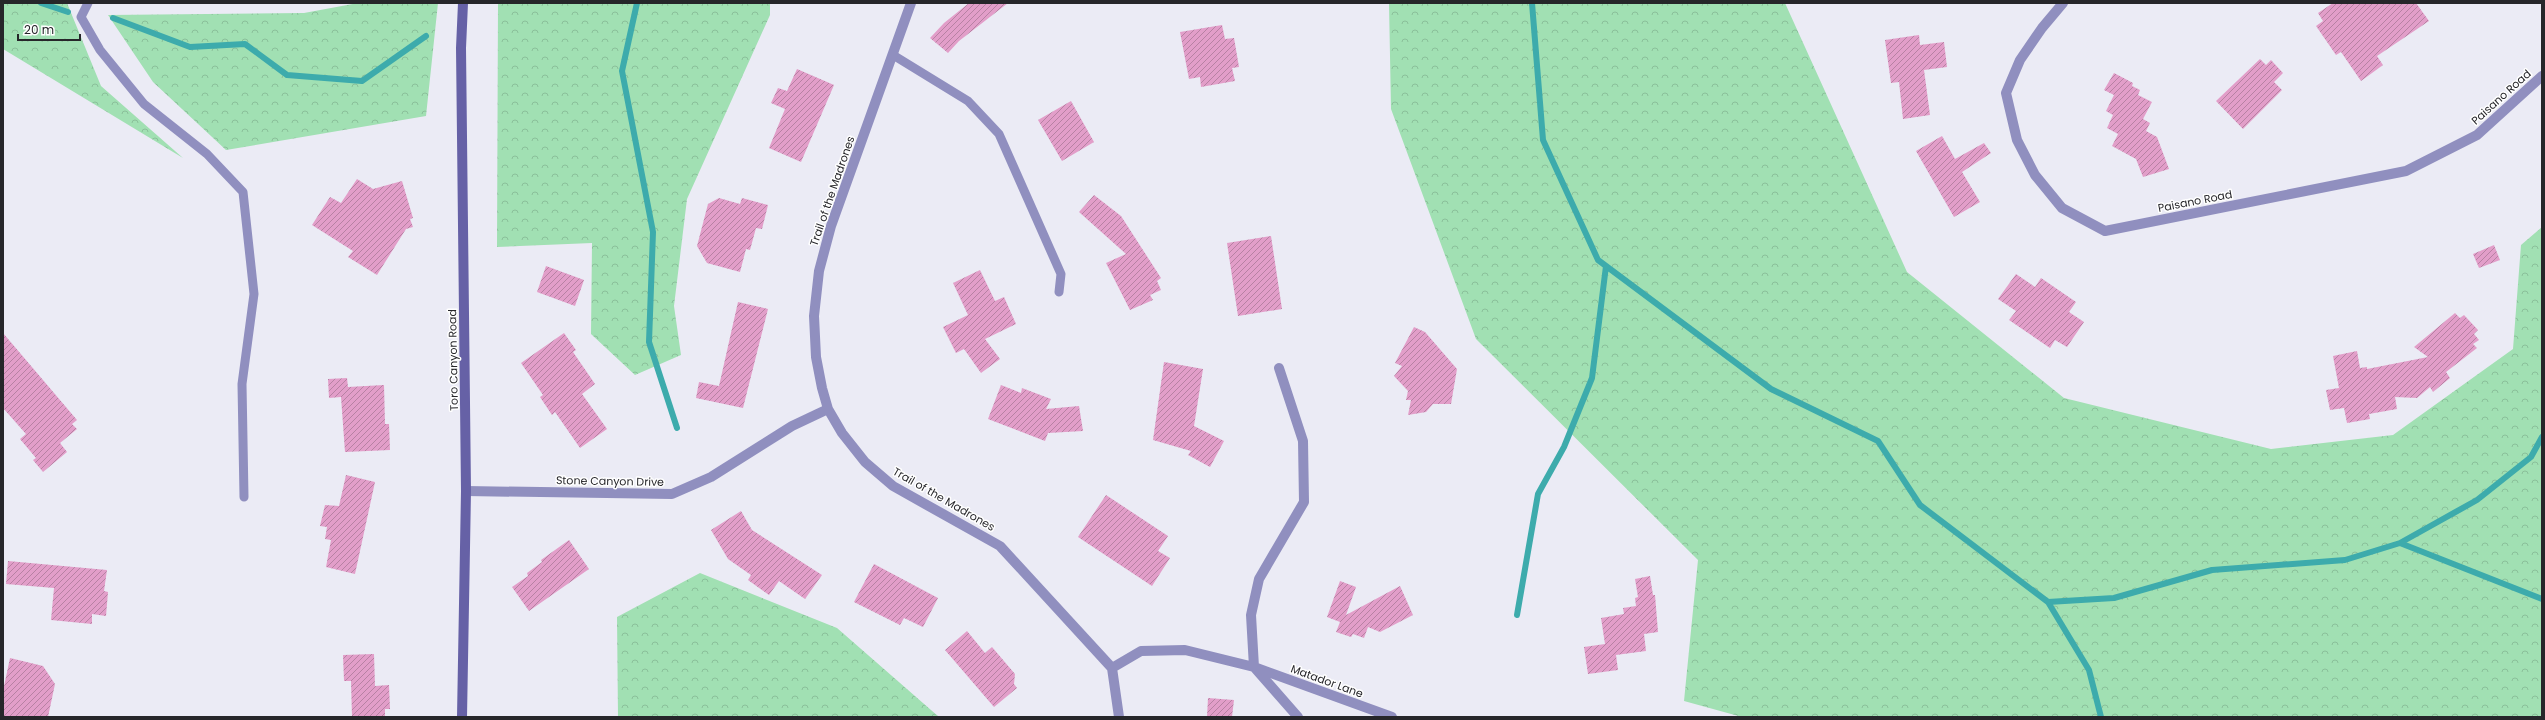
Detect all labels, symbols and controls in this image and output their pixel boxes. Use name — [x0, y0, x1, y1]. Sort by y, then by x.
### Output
scale bar — [18, 16, 80, 42]
text: 20 m — [24, 21, 54, 38]
street label: Paisano Road — [2468, 66, 2534, 128]
street label: Trail of the Madrones — [806, 134, 858, 248]
street label: Paisano Road — [2157, 186, 2233, 216]
street label: Toro Canyon Road — [444, 309, 462, 411]
street label: Trail of the Madrones — [890, 463, 998, 535]
street label: Stone Canyon Drive — [556, 472, 664, 490]
street label: Matador Lane — [1289, 660, 1366, 702]

